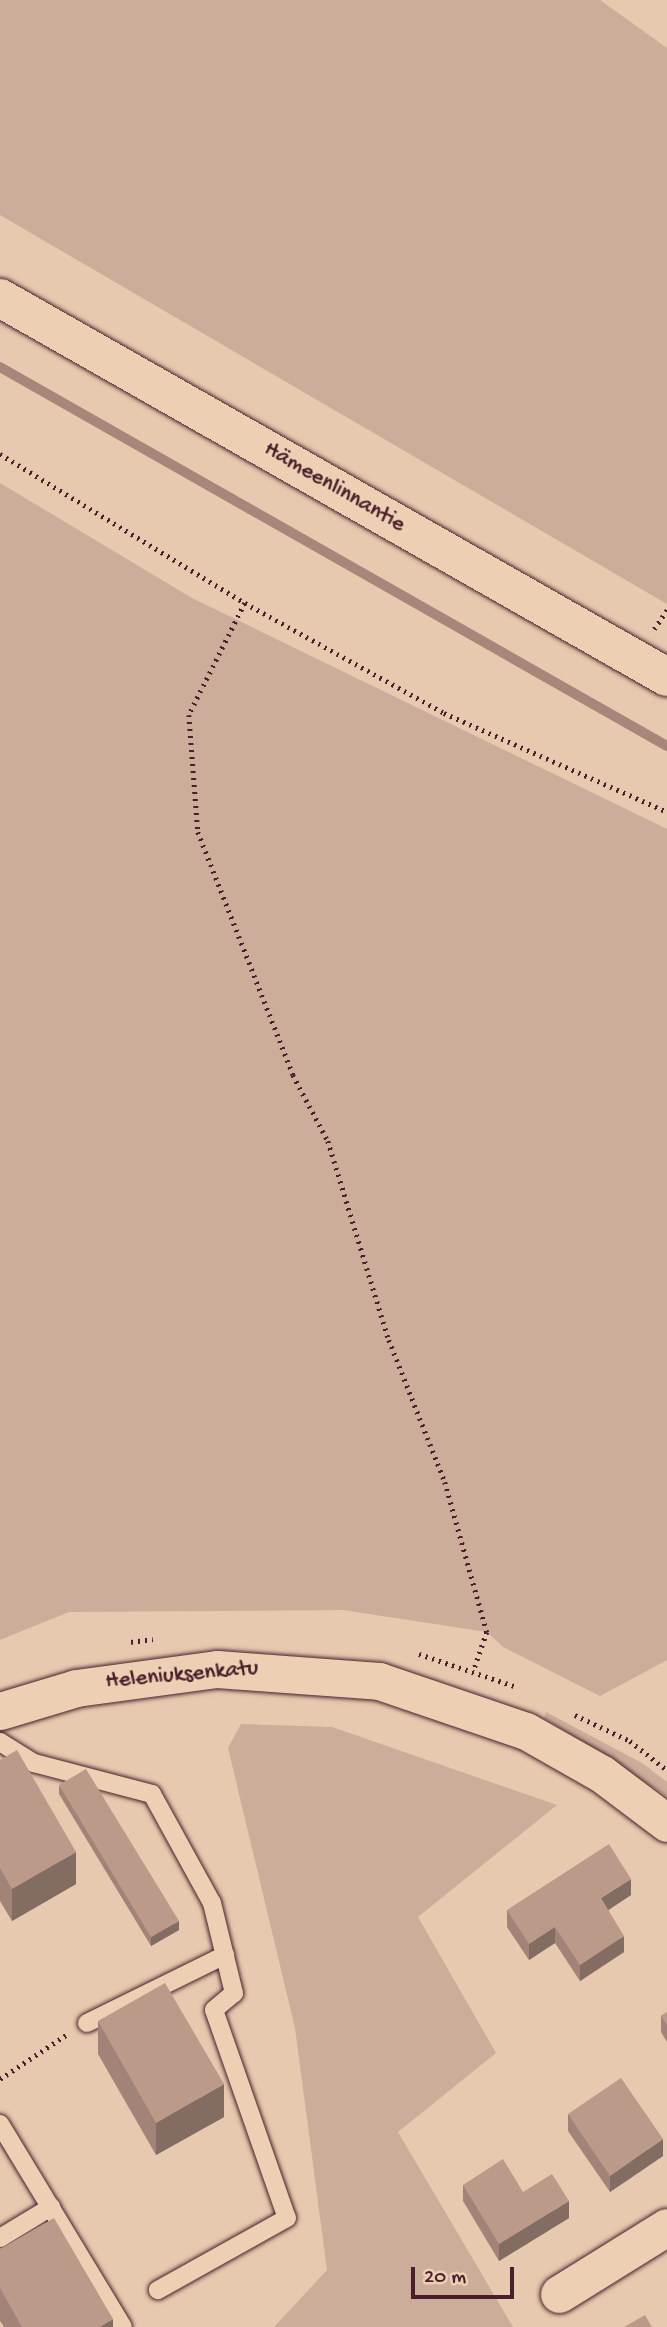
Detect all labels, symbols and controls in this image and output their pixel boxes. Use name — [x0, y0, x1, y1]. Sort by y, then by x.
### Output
street label: Hämeenlinnantie — [258, 436, 410, 540]
street label: Heleniuksenkatu — [104, 1656, 260, 1696]
scale bar — [415, 2254, 518, 2298]
text: 20 m — [424, 2266, 466, 2291]

